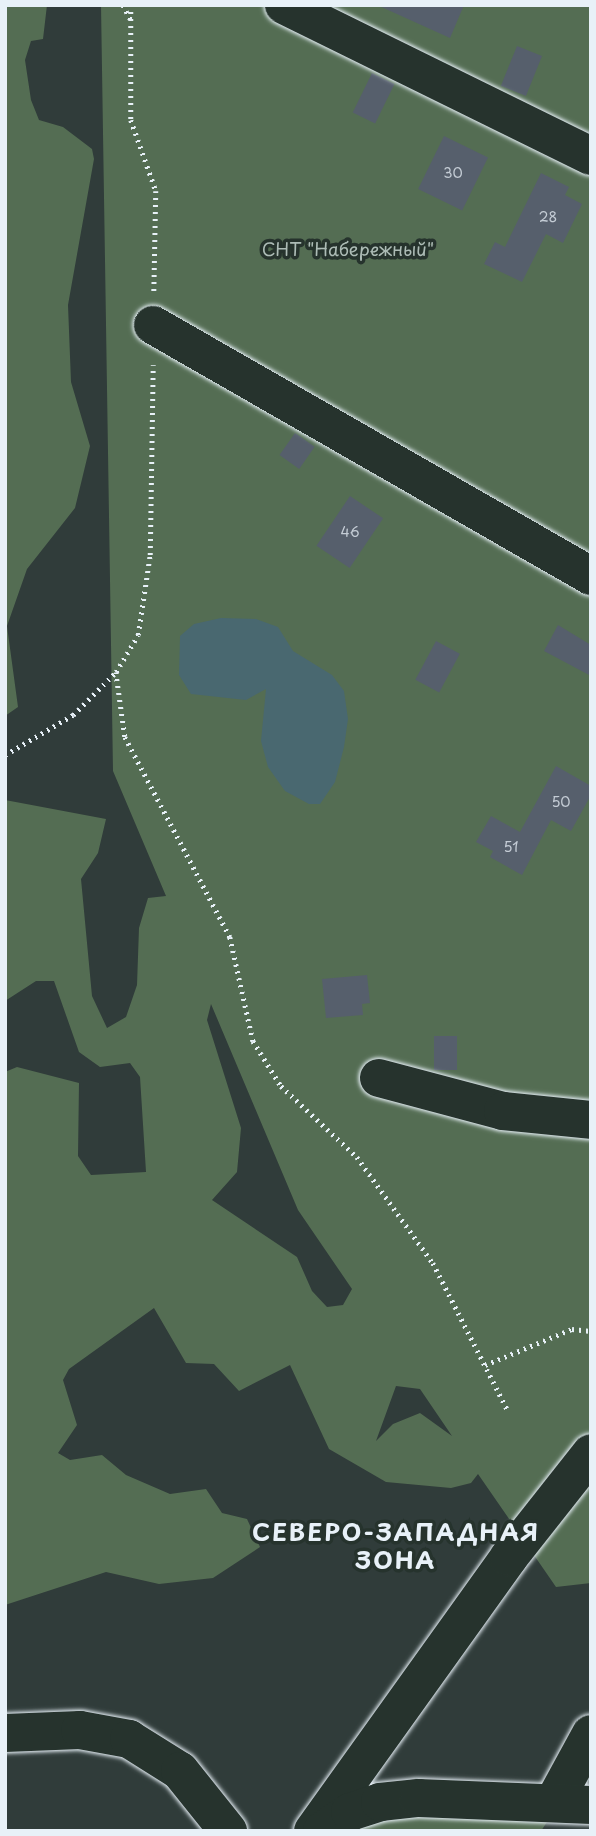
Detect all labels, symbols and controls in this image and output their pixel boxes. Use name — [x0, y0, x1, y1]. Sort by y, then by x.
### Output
house number: 30 — [443, 165, 463, 181]
house number: 28 — [539, 209, 557, 225]
park label: СНТ "Набережный" — [262, 238, 434, 260]
house number: 46 — [340, 524, 360, 540]
house number: 50 — [551, 794, 571, 810]
house number: 51 — [504, 839, 518, 855]
district label: СЕВЕРО-ЗАПАДНАЯ ЗОНА — [254, 1518, 538, 1574]

